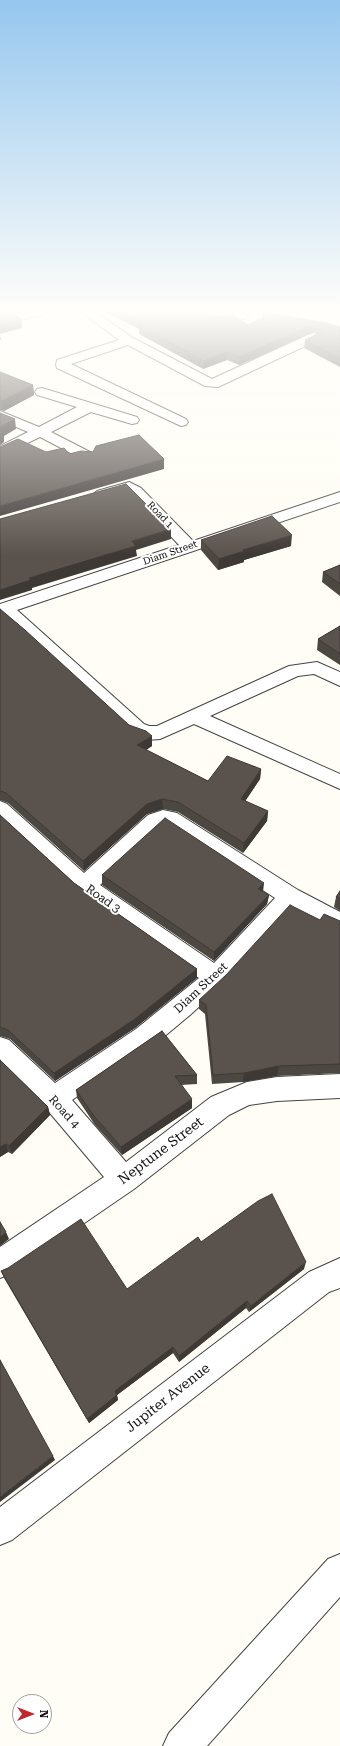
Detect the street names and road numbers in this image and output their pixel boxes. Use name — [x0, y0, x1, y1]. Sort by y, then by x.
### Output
street label: Road 1 — [144, 499, 176, 531]
street label: Diam Street — [141, 538, 199, 568]
street label: Road 3 — [83, 882, 123, 916]
street label: Diam Street — [171, 960, 231, 1016]
street label: Road 4 — [46, 1093, 82, 1131]
street label: Neptune Street — [115, 1114, 207, 1188]
street label: Jupiter Avenue — [123, 1360, 213, 1436]

